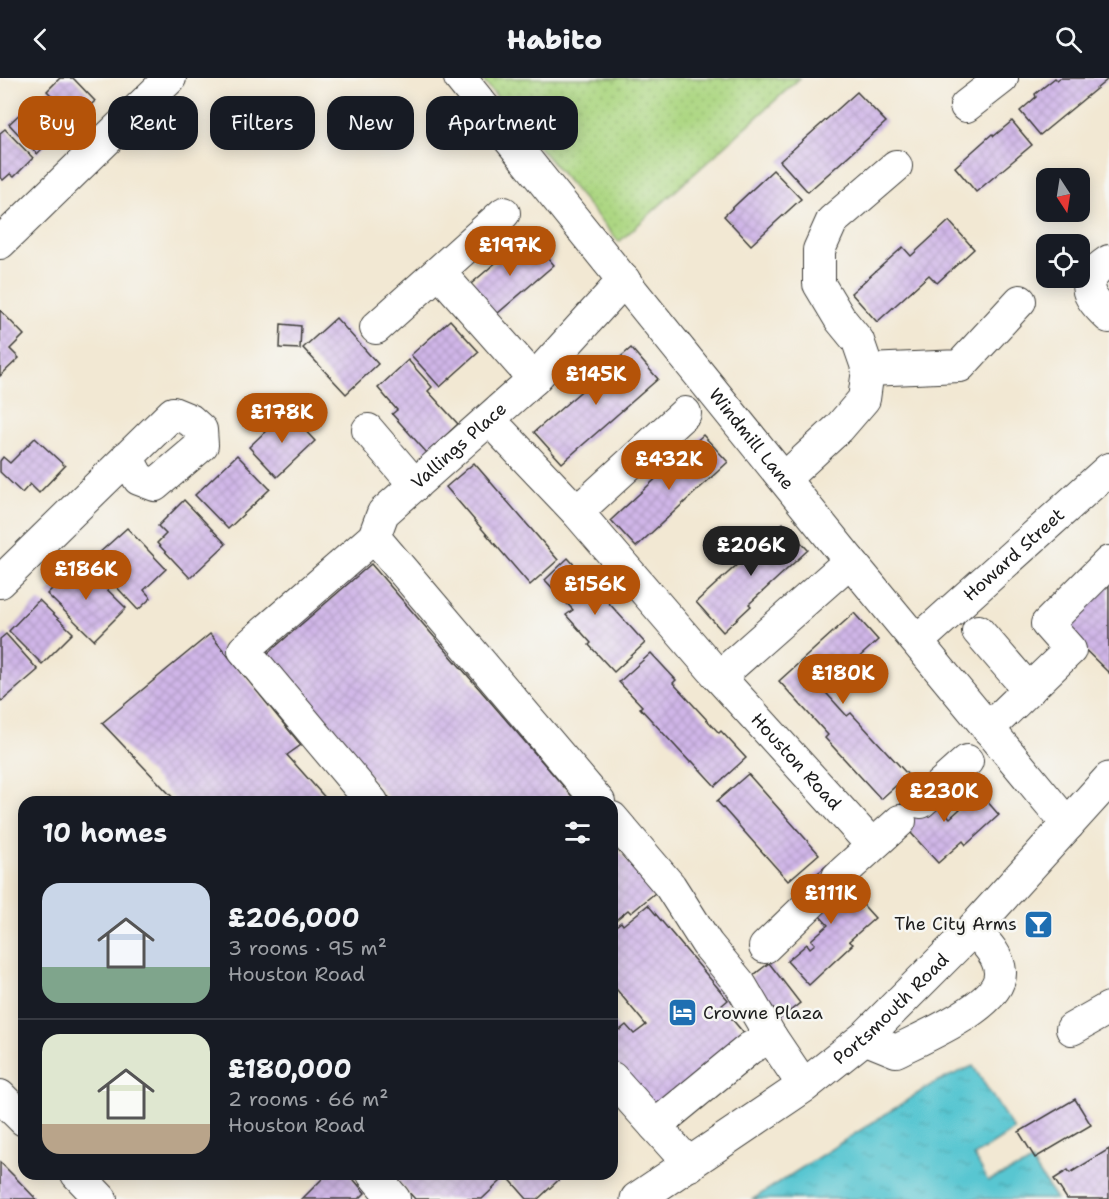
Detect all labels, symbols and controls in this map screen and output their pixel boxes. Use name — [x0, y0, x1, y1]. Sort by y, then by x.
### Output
text: Habito — [507, 21, 602, 58]
icon: back — [24, 23, 57, 56]
icon: search — [1052, 23, 1085, 56]
chip: Buy — [18, 96, 96, 150]
chip: Rent — [108, 96, 198, 150]
chip: Filters — [210, 96, 315, 150]
chip: New — [327, 96, 414, 150]
chip: Apartment — [426, 96, 578, 150]
north arrow — [1036, 168, 1090, 222]
map controls — [1036, 168, 1090, 288]
pin: £197K — [468, 226, 552, 277]
text: £197K — [479, 232, 541, 258]
button: locate — [1036, 234, 1090, 288]
pin: £145K — [554, 355, 638, 406]
text: £145K — [566, 361, 626, 387]
street label: Windmill Lane — [703, 383, 800, 495]
pin: £178K — [240, 393, 324, 444]
street label: Vallings Place — [406, 397, 512, 495]
text: £178K — [251, 399, 313, 425]
pin: £432K — [627, 440, 711, 491]
text: £432K — [635, 446, 703, 472]
street label: Howard Street — [958, 503, 1070, 607]
pin: £206K — [709, 526, 793, 577]
text: £206K — [717, 532, 785, 558]
pin: £186K — [44, 550, 128, 601]
text: £186K — [54, 556, 118, 582]
pin: £156K — [553, 565, 637, 616]
text: £156K — [564, 571, 626, 597]
pin: £180K — [801, 654, 885, 705]
text: £180K — [811, 660, 875, 686]
street label: Houston Road — [746, 708, 846, 815]
pin: £230K — [902, 772, 986, 823]
text: £230K — [910, 778, 978, 804]
text: 10 homes — [42, 815, 167, 850]
icon: filters — [561, 816, 594, 849]
pin: £111K — [789, 874, 873, 925]
text: £111K — [805, 880, 857, 906]
text: £206,000 — [228, 900, 360, 935]
icon: home — [90, 907, 162, 979]
bar icon: The City Arms — [1022, 908, 1054, 940]
place label: The City Arms — [894, 912, 1017, 936]
text: 3 rooms · 95 m² — [228, 935, 387, 961]
street label: Portsmouth Road — [828, 948, 954, 1070]
text: Houston Road — [228, 961, 365, 987]
hotel icon: Crowne Plaza — [666, 997, 698, 1029]
place label: Crowne Plaza — [703, 1001, 823, 1025]
text: £180,000 — [228, 1051, 352, 1086]
icon: home — [90, 1058, 162, 1130]
text: 2 rooms · 66 m² — [228, 1086, 389, 1112]
text: Houston Road — [228, 1112, 365, 1138]

